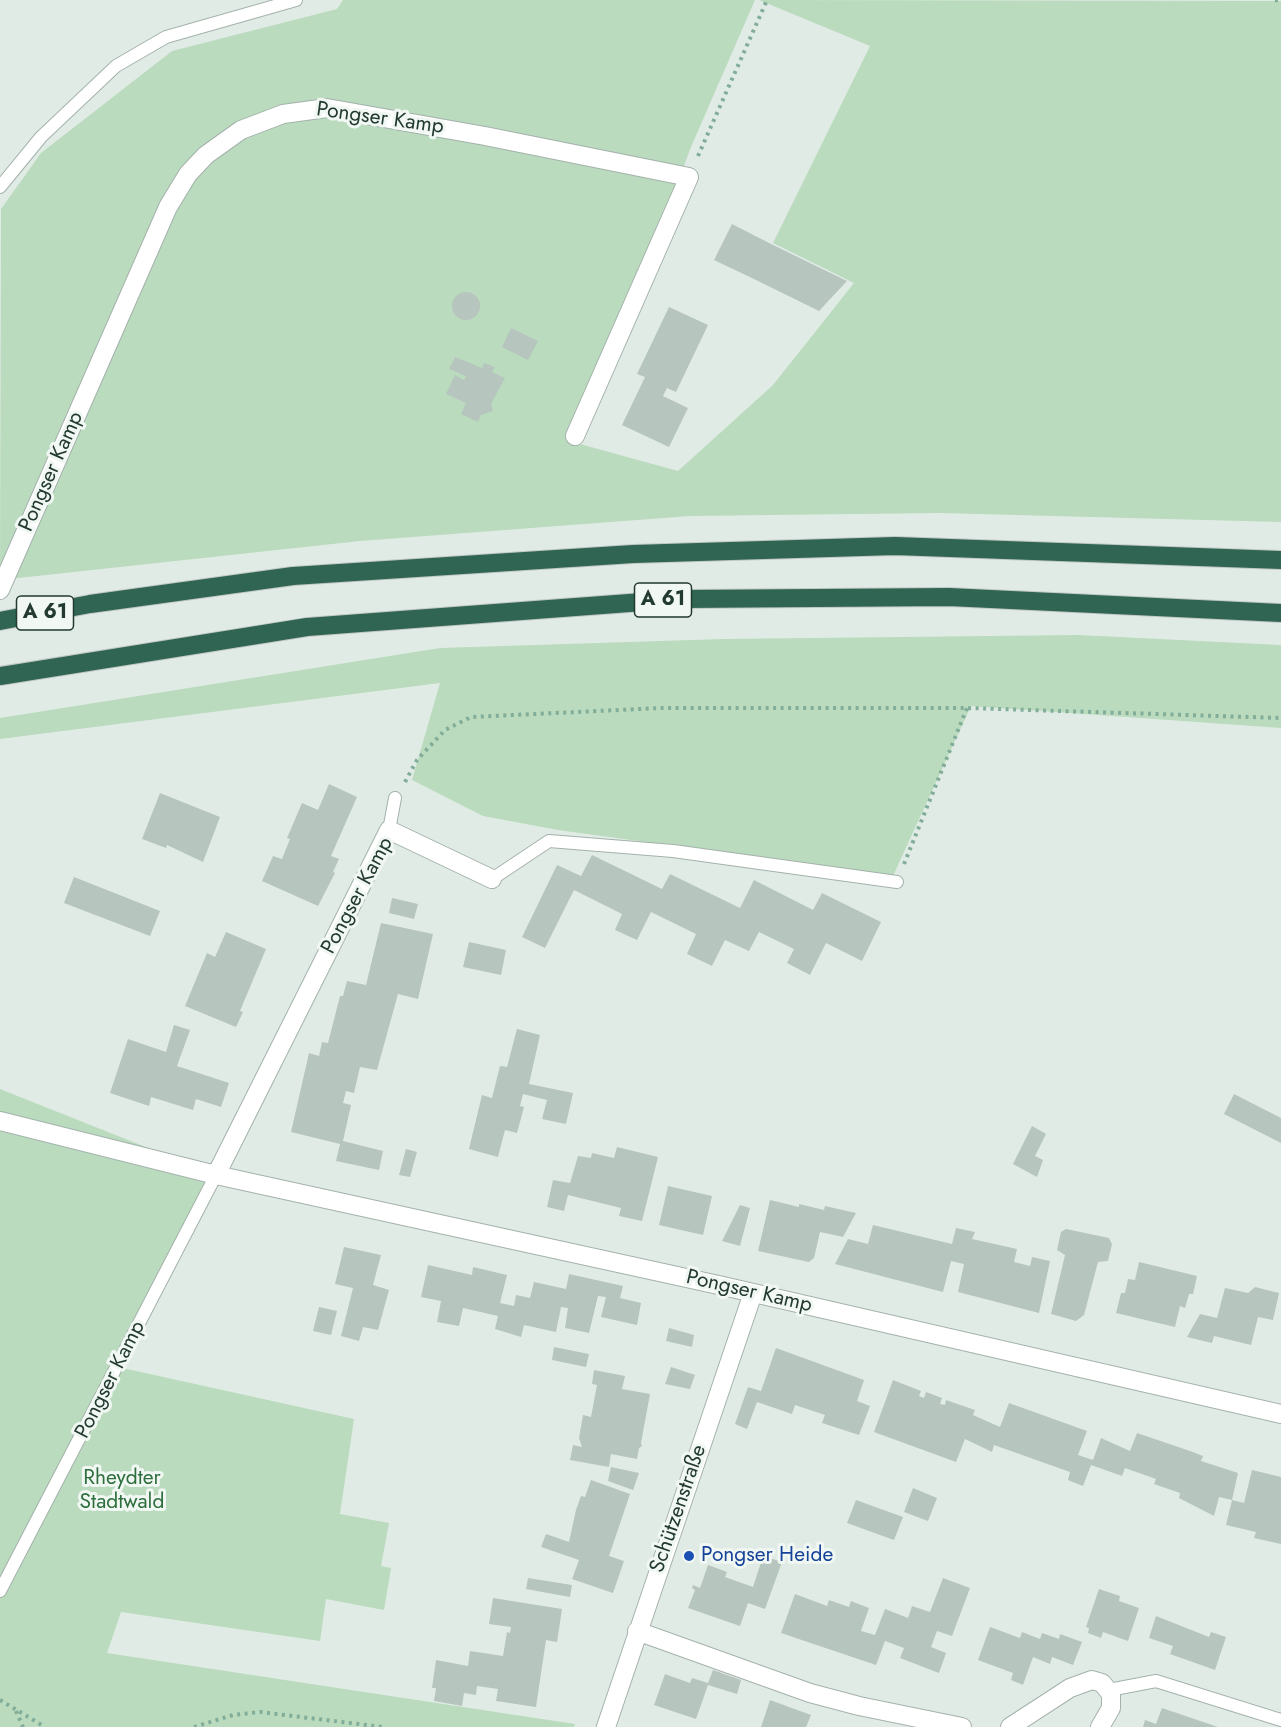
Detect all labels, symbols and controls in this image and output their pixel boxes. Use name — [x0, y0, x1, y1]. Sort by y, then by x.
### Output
street label: Pongser Kamp — [315, 98, 445, 140]
street label: Pongser Kamp — [14, 408, 90, 536]
road number: A 61 — [634, 583, 692, 617]
road number: A 61 — [16, 596, 74, 630]
street label: Pongser Kamp — [317, 833, 399, 959]
street label: Pongser Kamp — [684, 1265, 814, 1319]
street label: Pongser Kamp — [71, 1317, 151, 1443]
street label: Schützenstraße — [645, 1442, 713, 1576]
park label: Rheydter Stadtwald — [80, 1466, 164, 1516]
place label: Pongser Heide — [701, 1543, 833, 1569]
marker: Pongser Heide — [682, 1549, 696, 1563]

